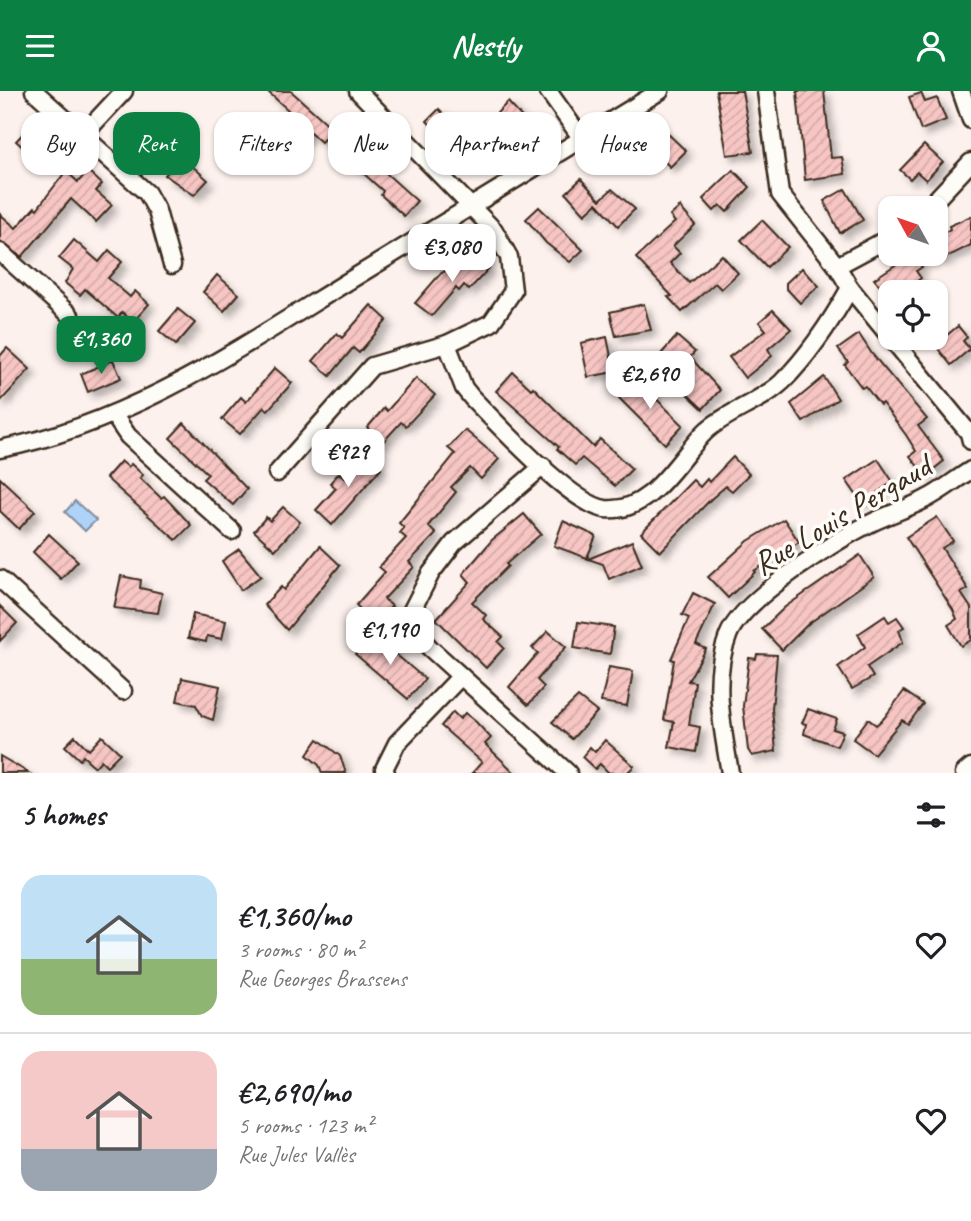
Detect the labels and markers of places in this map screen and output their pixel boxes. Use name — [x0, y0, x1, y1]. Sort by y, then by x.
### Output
pin: €3,080 — [395, 225, 509, 284]
pin: €1,360 — [44, 317, 158, 376]
pin: €2,690 — [593, 351, 707, 411]
pin: €929 — [307, 429, 389, 489]
pin: €1,190 — [333, 607, 447, 667]

